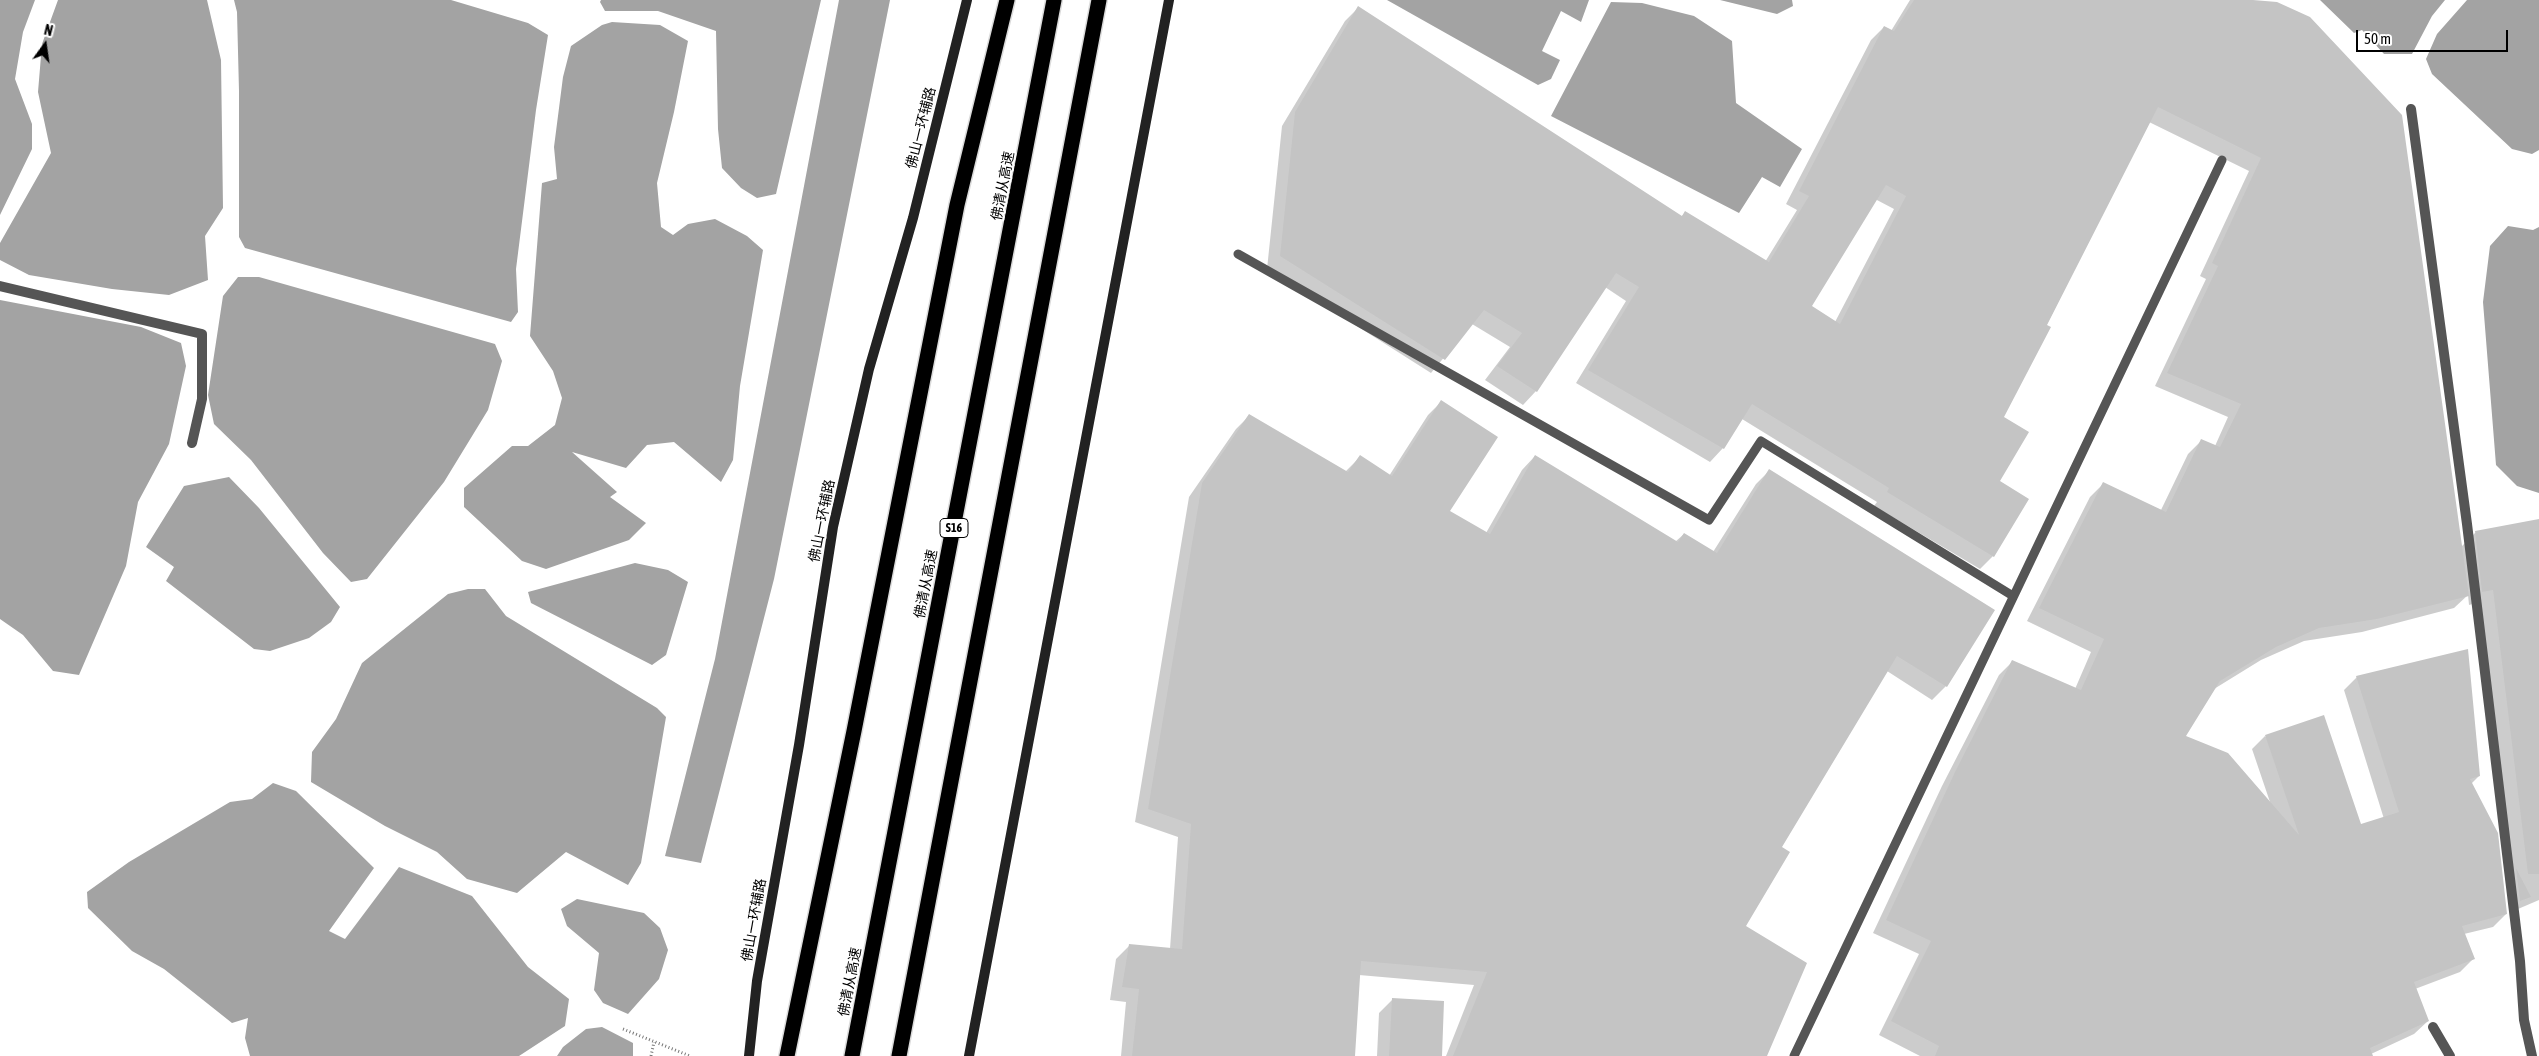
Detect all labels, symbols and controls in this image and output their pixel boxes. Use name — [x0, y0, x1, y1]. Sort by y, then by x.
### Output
north arrow — [20, 20, 70, 70]
scale bar — [2359, 20, 2512, 52]
text: N — [43, 22, 55, 39]
text: 50 m — [2364, 30, 2391, 47]
street label: 佛山一环辅路 — [903, 85, 939, 171]
street label: 佛清从高速 — [988, 150, 1018, 222]
street label: 佛山一环辅路 — [806, 478, 838, 564]
road number: S16 — [940, 518, 968, 538]
street label: 佛清从高速 — [911, 548, 941, 620]
street label: 佛山一环辅路 — [738, 877, 770, 963]
street label: 佛清从高速 — [835, 946, 865, 1018]

